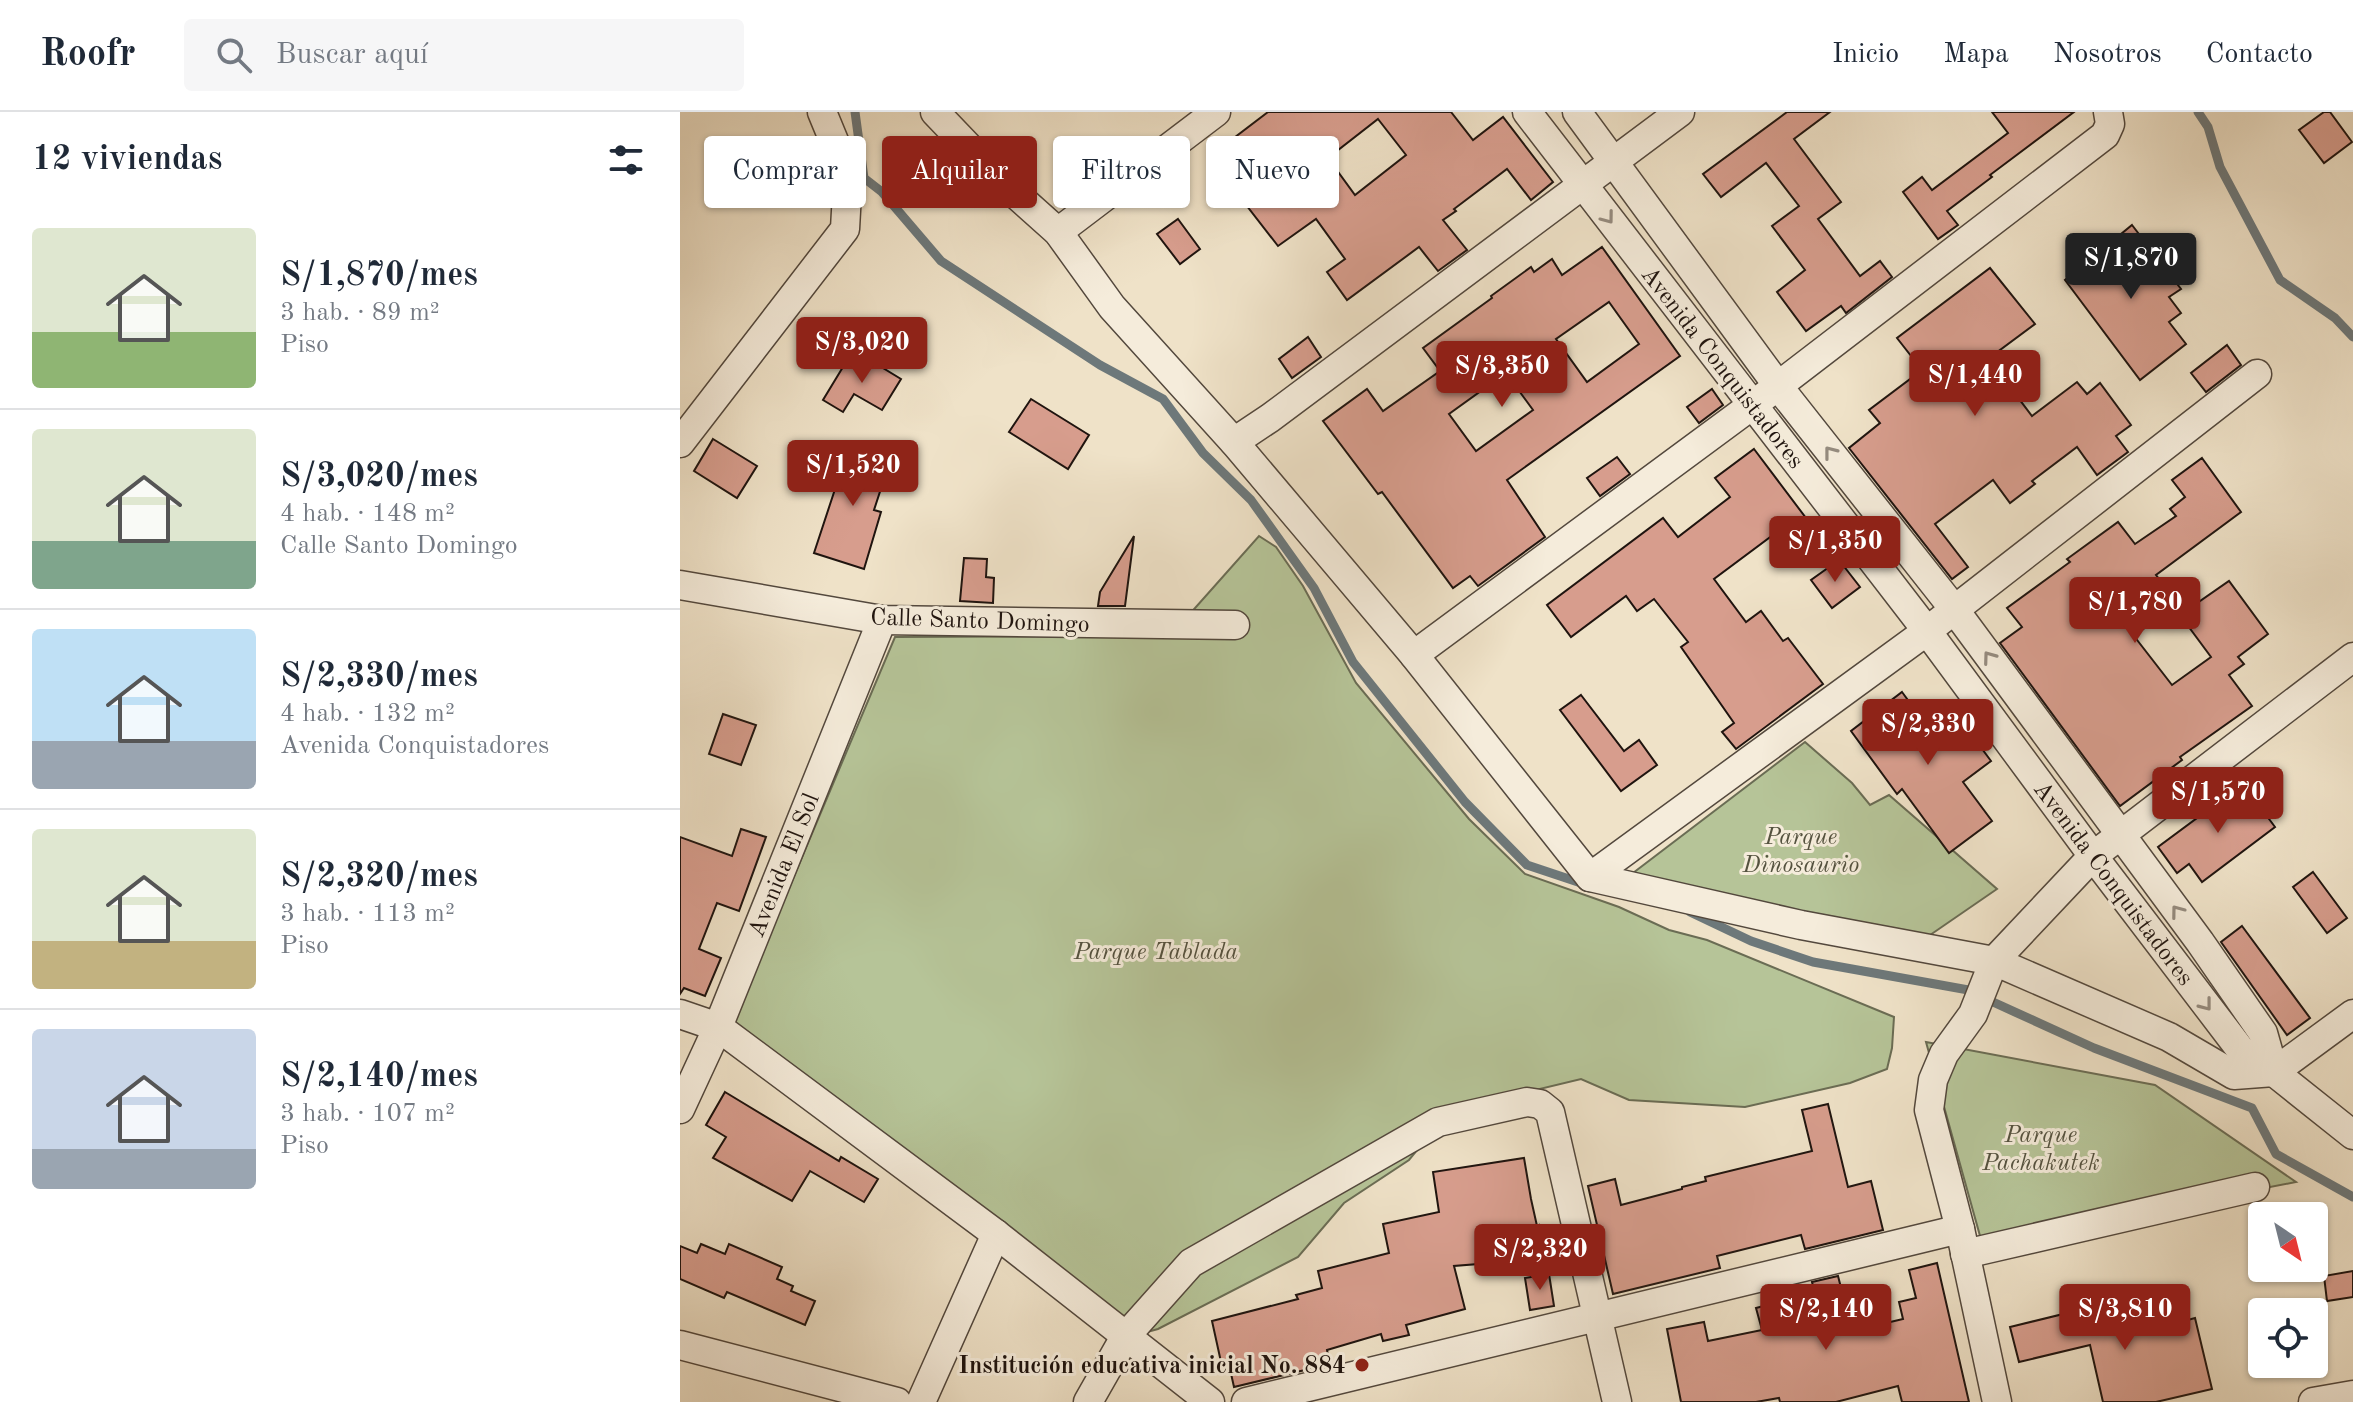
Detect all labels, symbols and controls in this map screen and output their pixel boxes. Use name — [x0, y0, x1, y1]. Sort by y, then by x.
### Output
search box — [184, 19, 744, 91]
icon: search — [212, 33, 256, 77]
text: Roofr — [40, 36, 136, 74]
text: Buscar aquí — [276, 40, 428, 70]
text: Inicio — [1832, 41, 1899, 69]
text: Mapa — [1943, 41, 2009, 69]
text: Nosotros — [2053, 41, 2162, 69]
text: Contacto — [2206, 41, 2313, 69]
chip: Comprar — [704, 136, 866, 208]
chip: Alquilar — [882, 136, 1037, 208]
chip: Filtros — [1053, 136, 1190, 208]
chip: Nuevo — [1206, 136, 1339, 208]
icon: filters — [604, 138, 648, 182]
text: 12 viviendas — [32, 143, 222, 177]
one-way arrow — [1599, 210, 1613, 224]
pin: S/1,870 — [2057, 233, 2205, 301]
text: S/1,870 — [2083, 246, 2179, 272]
text: S/1,870/mes — [280, 259, 478, 293]
icon: home — [96, 260, 192, 356]
street label: Avenida Conquistadores — [1635, 263, 1807, 474]
text: 3 hab. · 89 m² — [280, 300, 440, 326]
pin: S/3,020 — [788, 317, 936, 385]
text: S/3,020 — [814, 330, 910, 356]
text: Piso — [280, 332, 329, 358]
pin: S/3,350 — [1428, 341, 1576, 409]
pin: S/1,440 — [1901, 350, 2049, 418]
text: S/3,350 — [1454, 354, 1550, 380]
text: S/1,440 — [1927, 363, 2023, 389]
pin: S/1,520 — [779, 440, 927, 508]
one-way arrow — [1825, 446, 1839, 461]
text: S/1,520 — [805, 453, 901, 479]
text: S/3,020/mes — [280, 460, 478, 494]
icon: home — [96, 461, 192, 557]
text: 4 hab. · 148 m² — [280, 501, 455, 527]
pin: S/1,350 — [1761, 516, 1909, 584]
text: S/1,350 — [1787, 529, 1883, 555]
text: Calle Santo Domingo — [280, 533, 518, 559]
pin: S/1,780 — [2061, 577, 2209, 645]
text: S/1,780 — [2087, 590, 2183, 616]
street label: Calle Santo Domingo — [870, 606, 1090, 638]
one-way arrow — [1984, 651, 1999, 666]
text: S/2,330/mes — [280, 660, 478, 694]
icon: home — [96, 661, 192, 757]
pin: S/2,330 — [1854, 699, 2002, 767]
text: 4 hab. · 132 m² — [280, 701, 455, 727]
text: S/2,330 — [1880, 712, 1976, 738]
text: Avenida Conquistadores — [280, 733, 549, 759]
pin: S/1,570 — [2144, 767, 2292, 835]
street label: Avenida Conquistadores — [2028, 778, 2197, 991]
text: S/1,570 — [2170, 780, 2266, 806]
street label: Avenida El Sol — [745, 790, 825, 941]
park label: Parque Dinosaurio — [1742, 826, 1859, 878]
text: S/2,320/mes — [280, 860, 478, 894]
icon: home — [96, 861, 192, 957]
text: 3 hab. · 113 m² — [280, 901, 455, 927]
one-way arrow — [2172, 905, 2186, 920]
text: Piso — [280, 933, 329, 959]
park label: Parque Tablada — [1073, 941, 1238, 965]
one-way arrow — [2197, 996, 2211, 1011]
text: S/2,140/mes — [280, 1060, 478, 1094]
icon: home — [96, 1061, 192, 1157]
text: 3 hab. · 107 m² — [280, 1101, 455, 1127]
park label: Parque Pachakutek — [1981, 1124, 2100, 1176]
text: Piso — [280, 1133, 329, 1159]
north arrow — [2248, 1202, 2328, 1282]
map controls — [2248, 1202, 2328, 1378]
pin: S/2,320 — [1466, 1224, 1614, 1292]
text: S/2,320 — [1492, 1237, 1588, 1263]
pin: S/2,140 — [1752, 1284, 1900, 1352]
pin: S/3,810 — [2051, 1284, 2199, 1352]
text: S/2,140 — [1778, 1297, 1874, 1323]
text: S/3,810 — [2077, 1297, 2173, 1323]
button: locate — [2248, 1298, 2328, 1378]
place label: Institución educativa inicial No. 884 — [958, 1355, 1346, 1379]
marker: Institución educativa inicial No. 884 — [1353, 1356, 1371, 1374]

